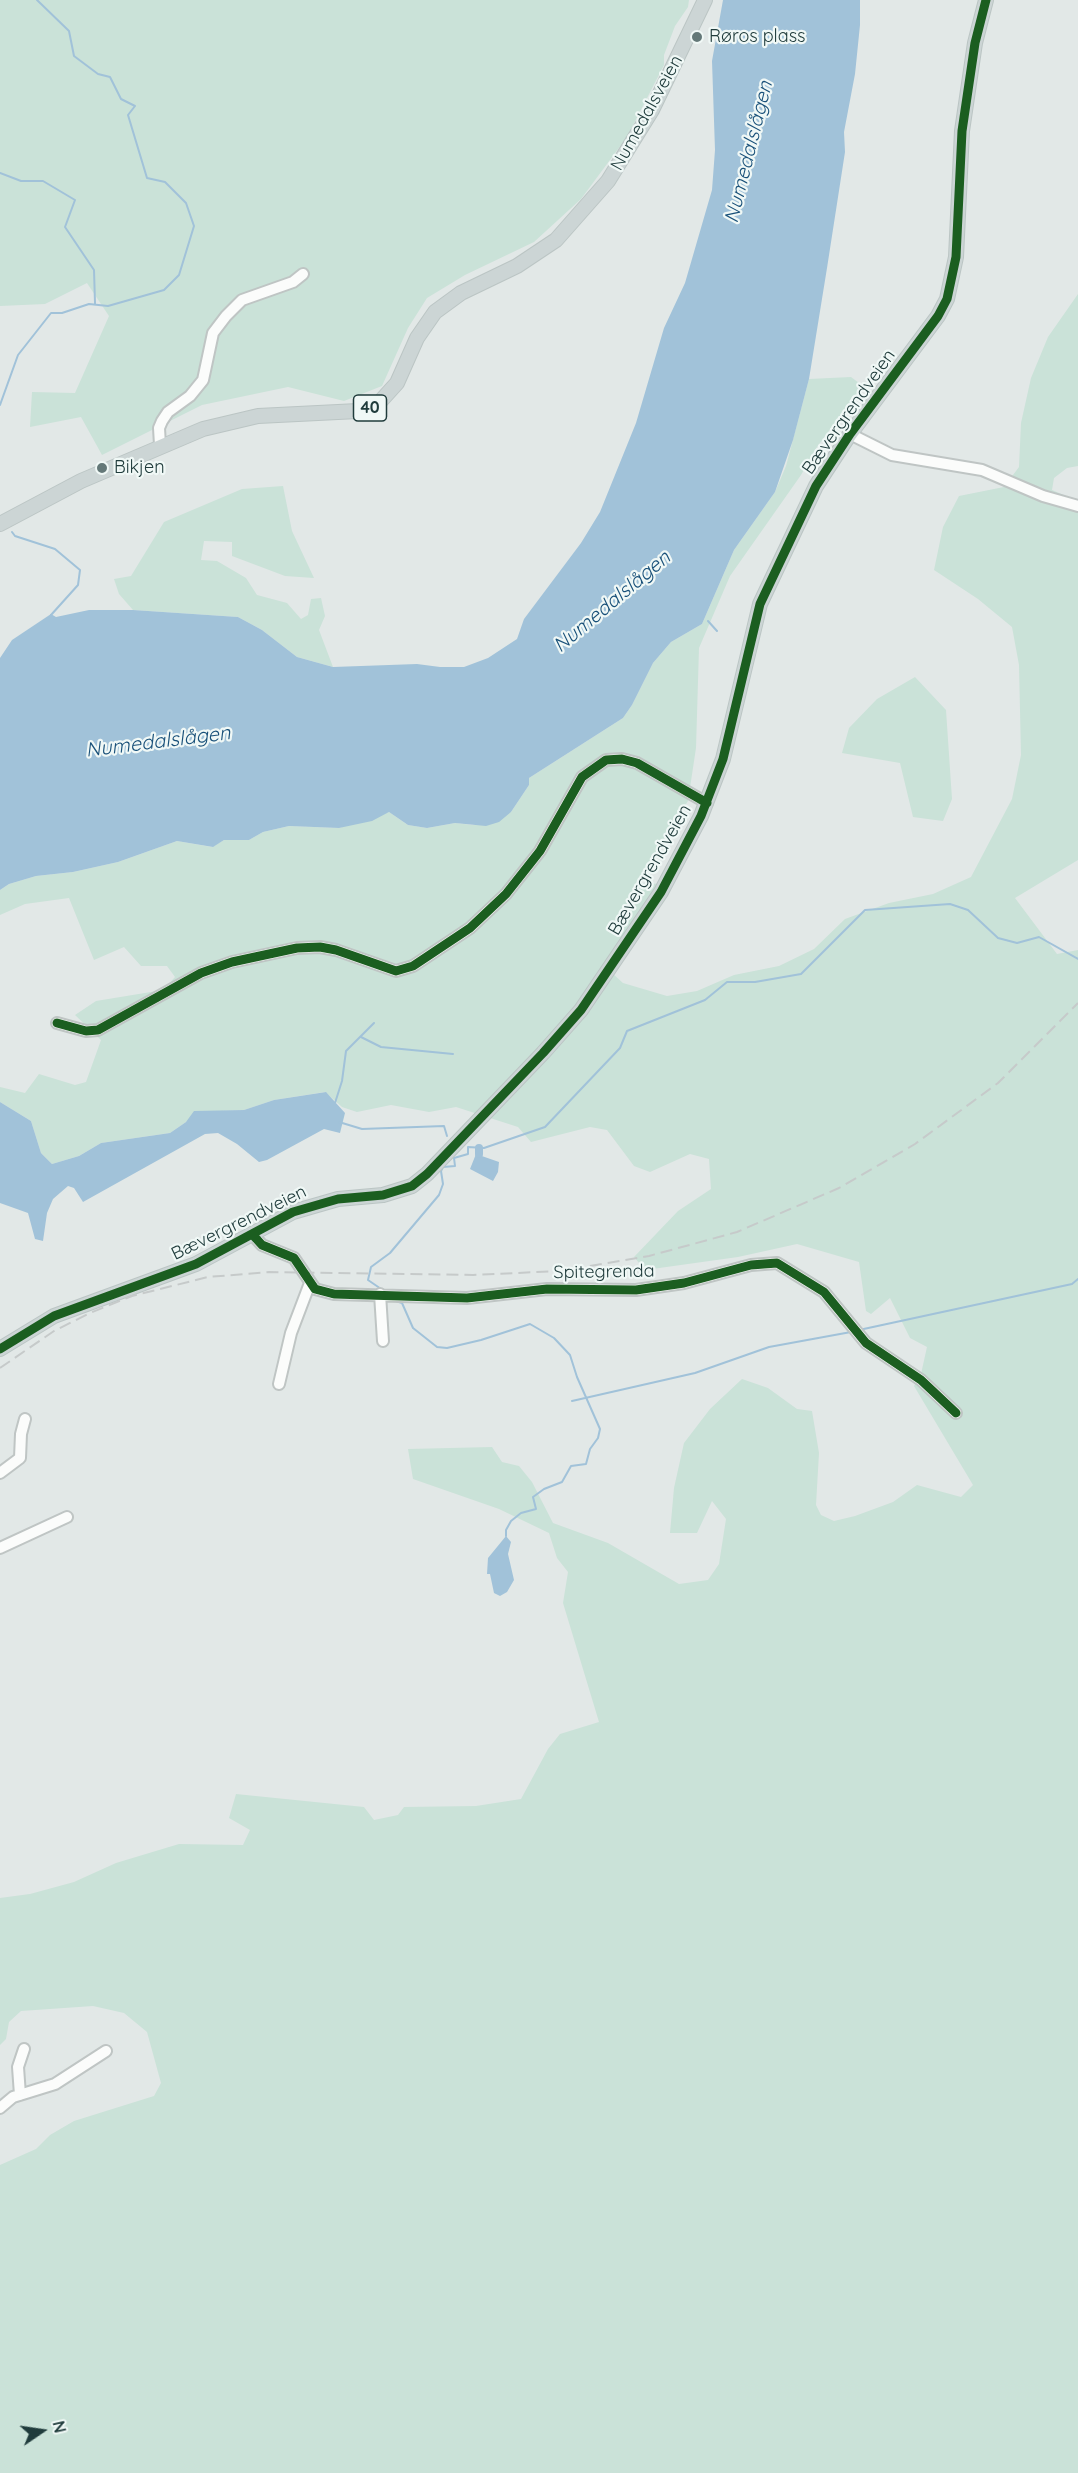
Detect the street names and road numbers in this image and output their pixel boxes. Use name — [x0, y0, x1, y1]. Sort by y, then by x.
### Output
street label: Numedalsveien — [606, 52, 688, 174]
street label: Bævergrendveien — [798, 345, 900, 479]
road number: 40 — [354, 395, 386, 421]
street label: Bævergrendveien — [604, 801, 696, 939]
street label: Bævergrendveien — [168, 1181, 310, 1265]
street label: Spitegrenda — [553, 1260, 655, 1284]

